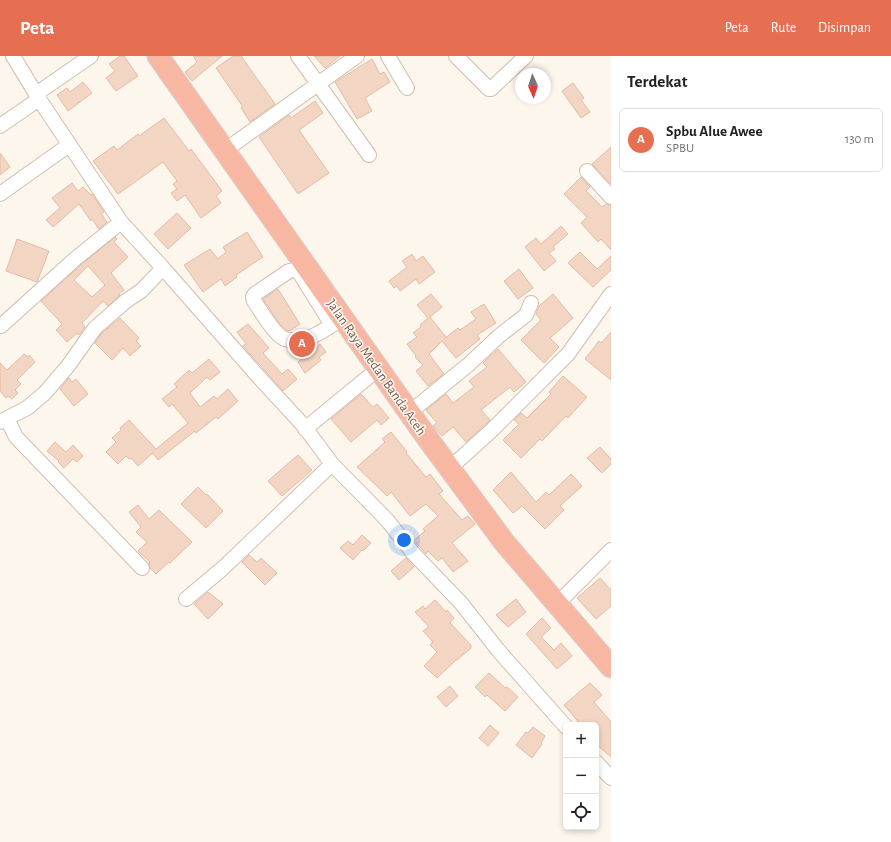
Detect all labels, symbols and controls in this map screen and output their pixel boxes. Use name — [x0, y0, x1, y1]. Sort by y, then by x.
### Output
text: Peta — [20, 19, 54, 38]
text: Peta — [725, 21, 749, 35]
text: Rute — [771, 21, 796, 35]
text: Disimpan — [818, 21, 871, 35]
north arrow — [515, 68, 551, 104]
text: Terdekat — [627, 73, 687, 90]
text: Spbu Alue Awee — [666, 124, 763, 139]
text: A — [637, 133, 645, 146]
text: 130 m — [845, 133, 874, 146]
text: SPBU — [666, 142, 694, 155]
street label: Jalan Raya Medan Banda Aceh — [324, 297, 429, 438]
pin: A — [289, 329, 315, 359]
your location — [394, 530, 414, 550]
map controls — [563, 722, 599, 830]
button: + — [563, 722, 599, 758]
button: − — [563, 758, 599, 794]
button: locate — [563, 794, 599, 830]

